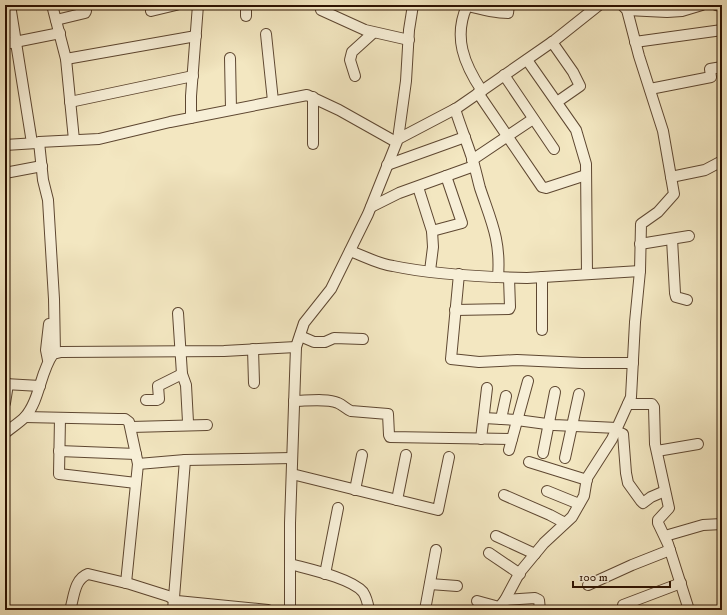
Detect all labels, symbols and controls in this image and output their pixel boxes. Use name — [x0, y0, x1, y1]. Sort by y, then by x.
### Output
scale bar — [573, 563, 670, 589]
text: 100 m — [579, 570, 608, 585]

